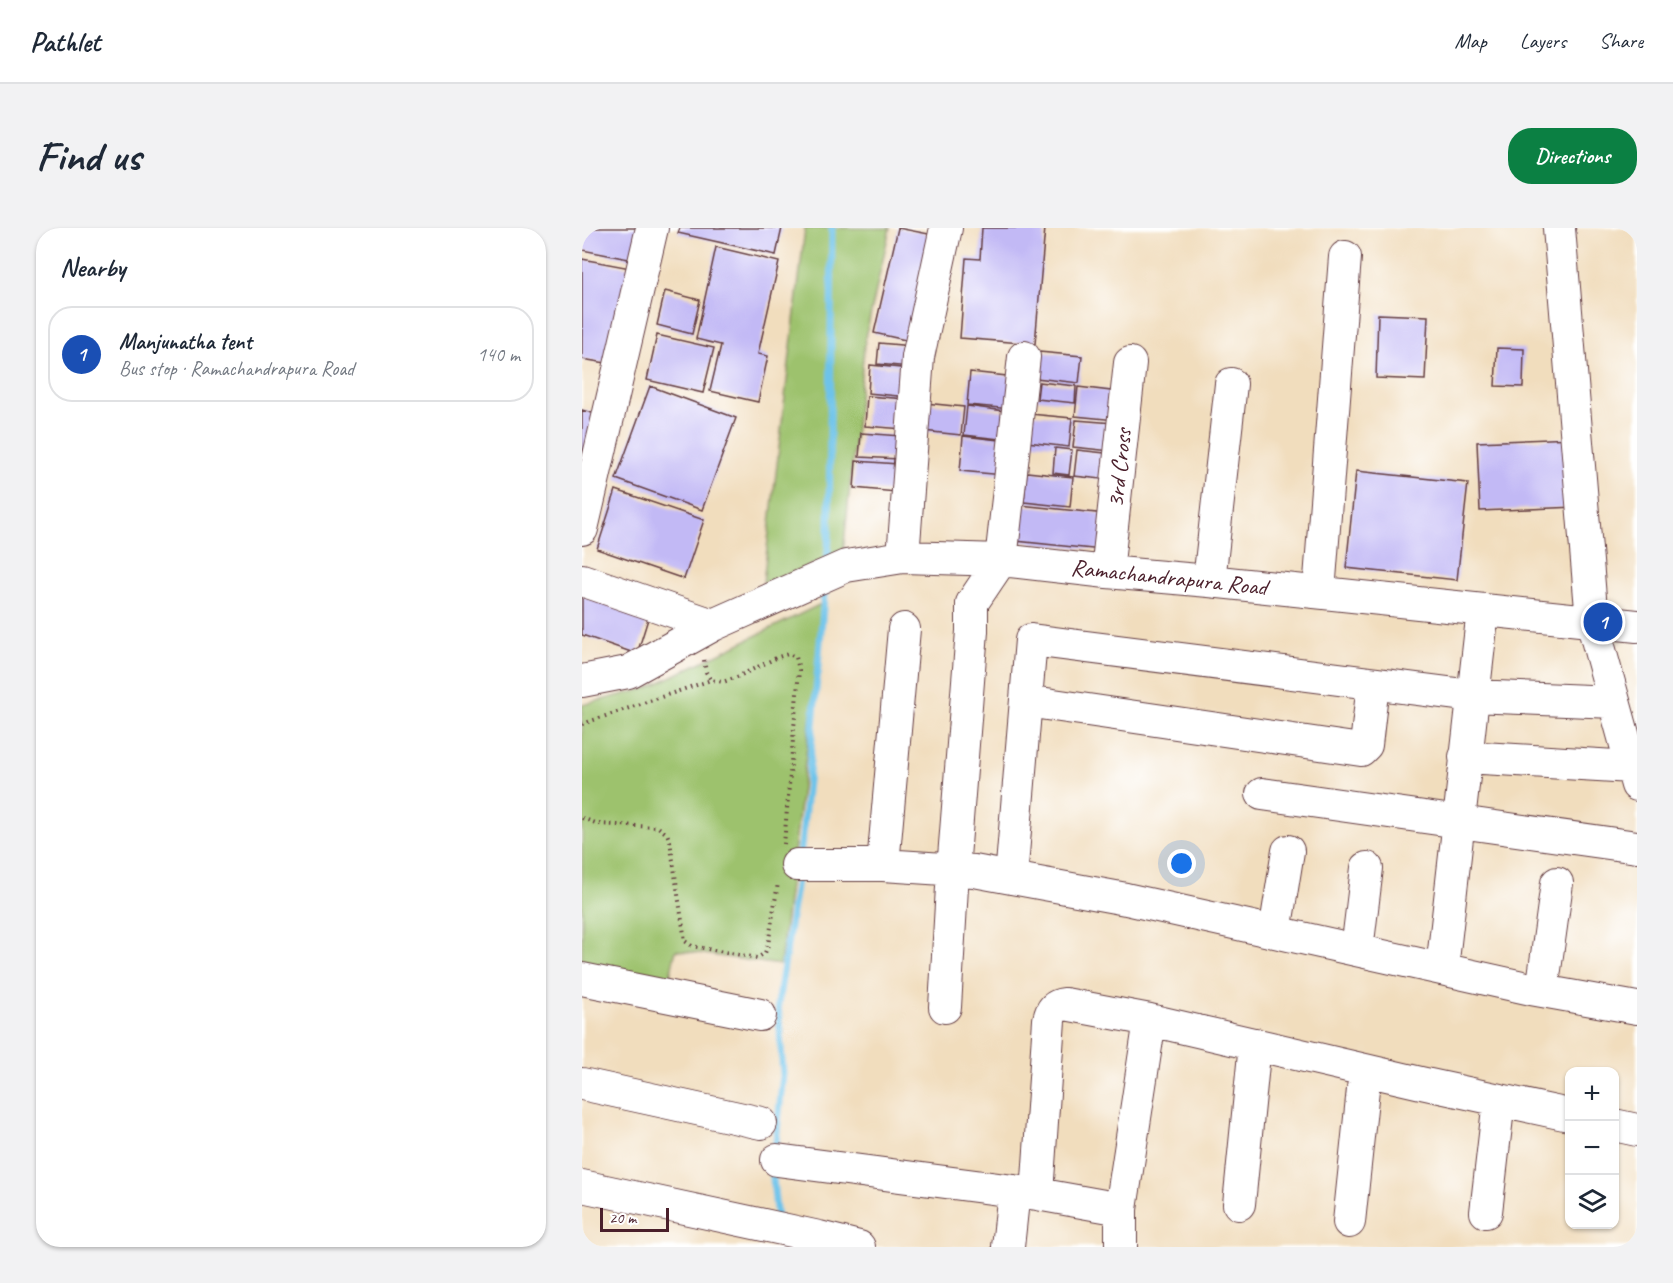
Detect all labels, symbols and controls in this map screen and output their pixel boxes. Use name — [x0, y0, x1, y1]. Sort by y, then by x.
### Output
text: Pathlet — [30, 24, 100, 59]
text: Map — [1454, 28, 1487, 54]
text: Layers — [1520, 28, 1566, 54]
text: Share — [1599, 28, 1643, 54]
button: Directions — [1508, 128, 1637, 184]
text: Find us — [36, 130, 141, 183]
text: Nearby — [60, 251, 125, 284]
text: Manjunatha tent — [119, 328, 252, 356]
text: 1 — [77, 342, 86, 367]
text: 140 m — [477, 342, 520, 367]
text: Bus stop · Ramachandrapura Road — [119, 356, 354, 381]
street label: 3rd Cross — [1100, 425, 1138, 509]
street label: Ramachandrapura Road — [1069, 552, 1272, 603]
pin: 1 — [1584, 600, 1622, 644]
your location — [1167, 849, 1196, 878]
map controls — [1565, 1067, 1619, 1229]
button: + — [1565, 1067, 1619, 1121]
button: − — [1565, 1121, 1619, 1175]
button: layers — [1565, 1175, 1619, 1229]
scale bar — [600, 1205, 669, 1232]
text: 20 m — [609, 1208, 636, 1228]

